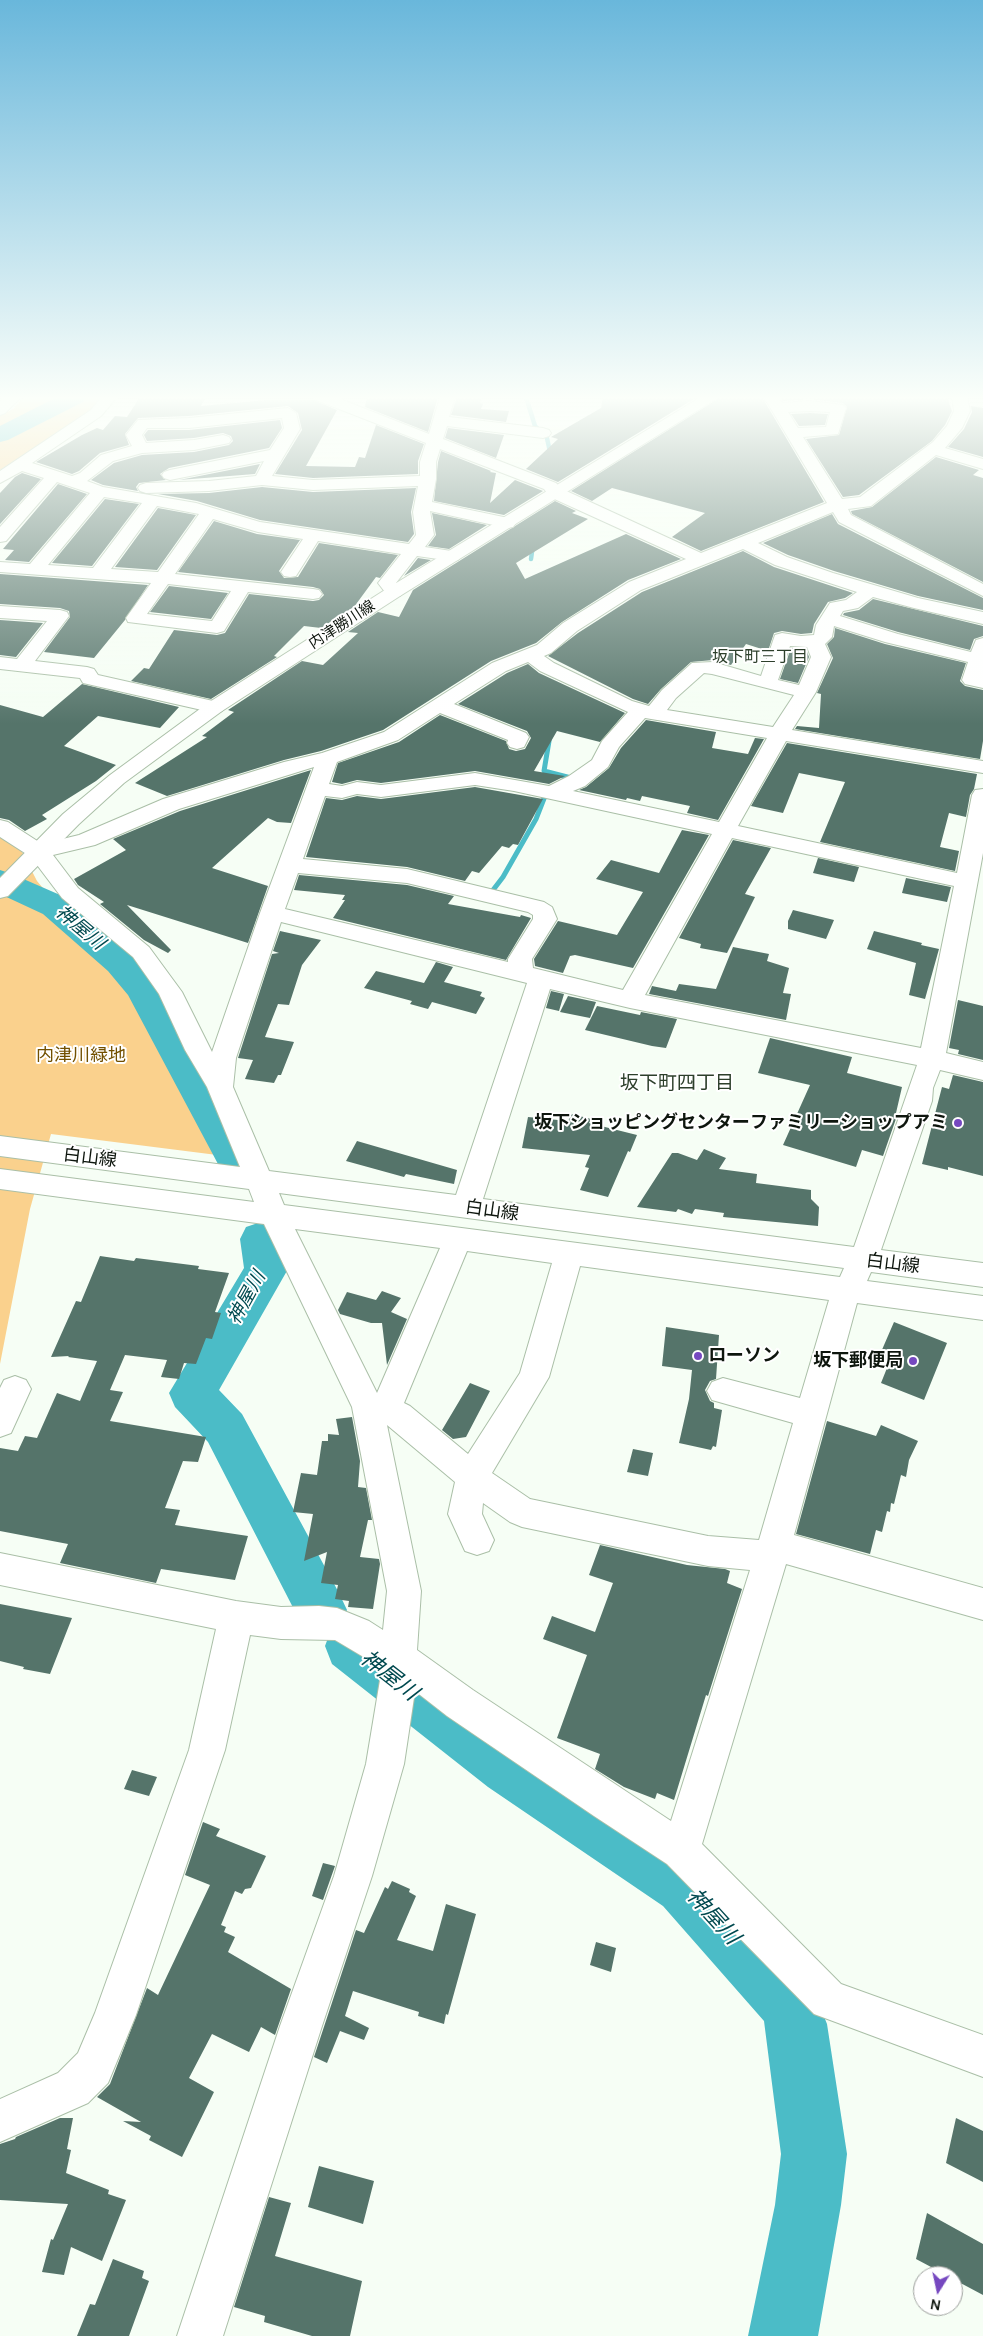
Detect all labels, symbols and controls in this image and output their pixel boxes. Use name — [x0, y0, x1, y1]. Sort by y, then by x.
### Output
street label: 内津勝川線 — [306, 597, 378, 653]
district label: 坂下町三丁目 — [712, 648, 808, 668]
water label: 神屋川 — [51, 901, 109, 955]
park label: 内津川緑地 — [36, 1045, 126, 1067]
district label: 坂下町四丁目 — [620, 1073, 734, 1095]
place label: 坂下ショッピングセンターファミリーショップアミ — [534, 1112, 948, 1134]
marker: 坂下ショッピングセンターファミリーショップアミ — [952, 1117, 964, 1129]
street label: 白山線 — [62, 1144, 118, 1172]
street label: 白山線 — [464, 1197, 520, 1225]
street label: 白山線 — [865, 1250, 921, 1278]
water label: 神屋川 — [223, 1268, 271, 1328]
place label: ローソン — [708, 1345, 780, 1367]
marker: ローソン — [692, 1350, 704, 1362]
place label: 坂下郵便局 — [813, 1350, 903, 1372]
marker: 坂下郵便局 — [907, 1355, 919, 1367]
water label: 神屋川 — [355, 1645, 423, 1707]
water label: 神屋川 — [681, 1884, 745, 1950]
north arrow — [913, 2266, 963, 2316]
text: N — [929, 2295, 942, 2316]

